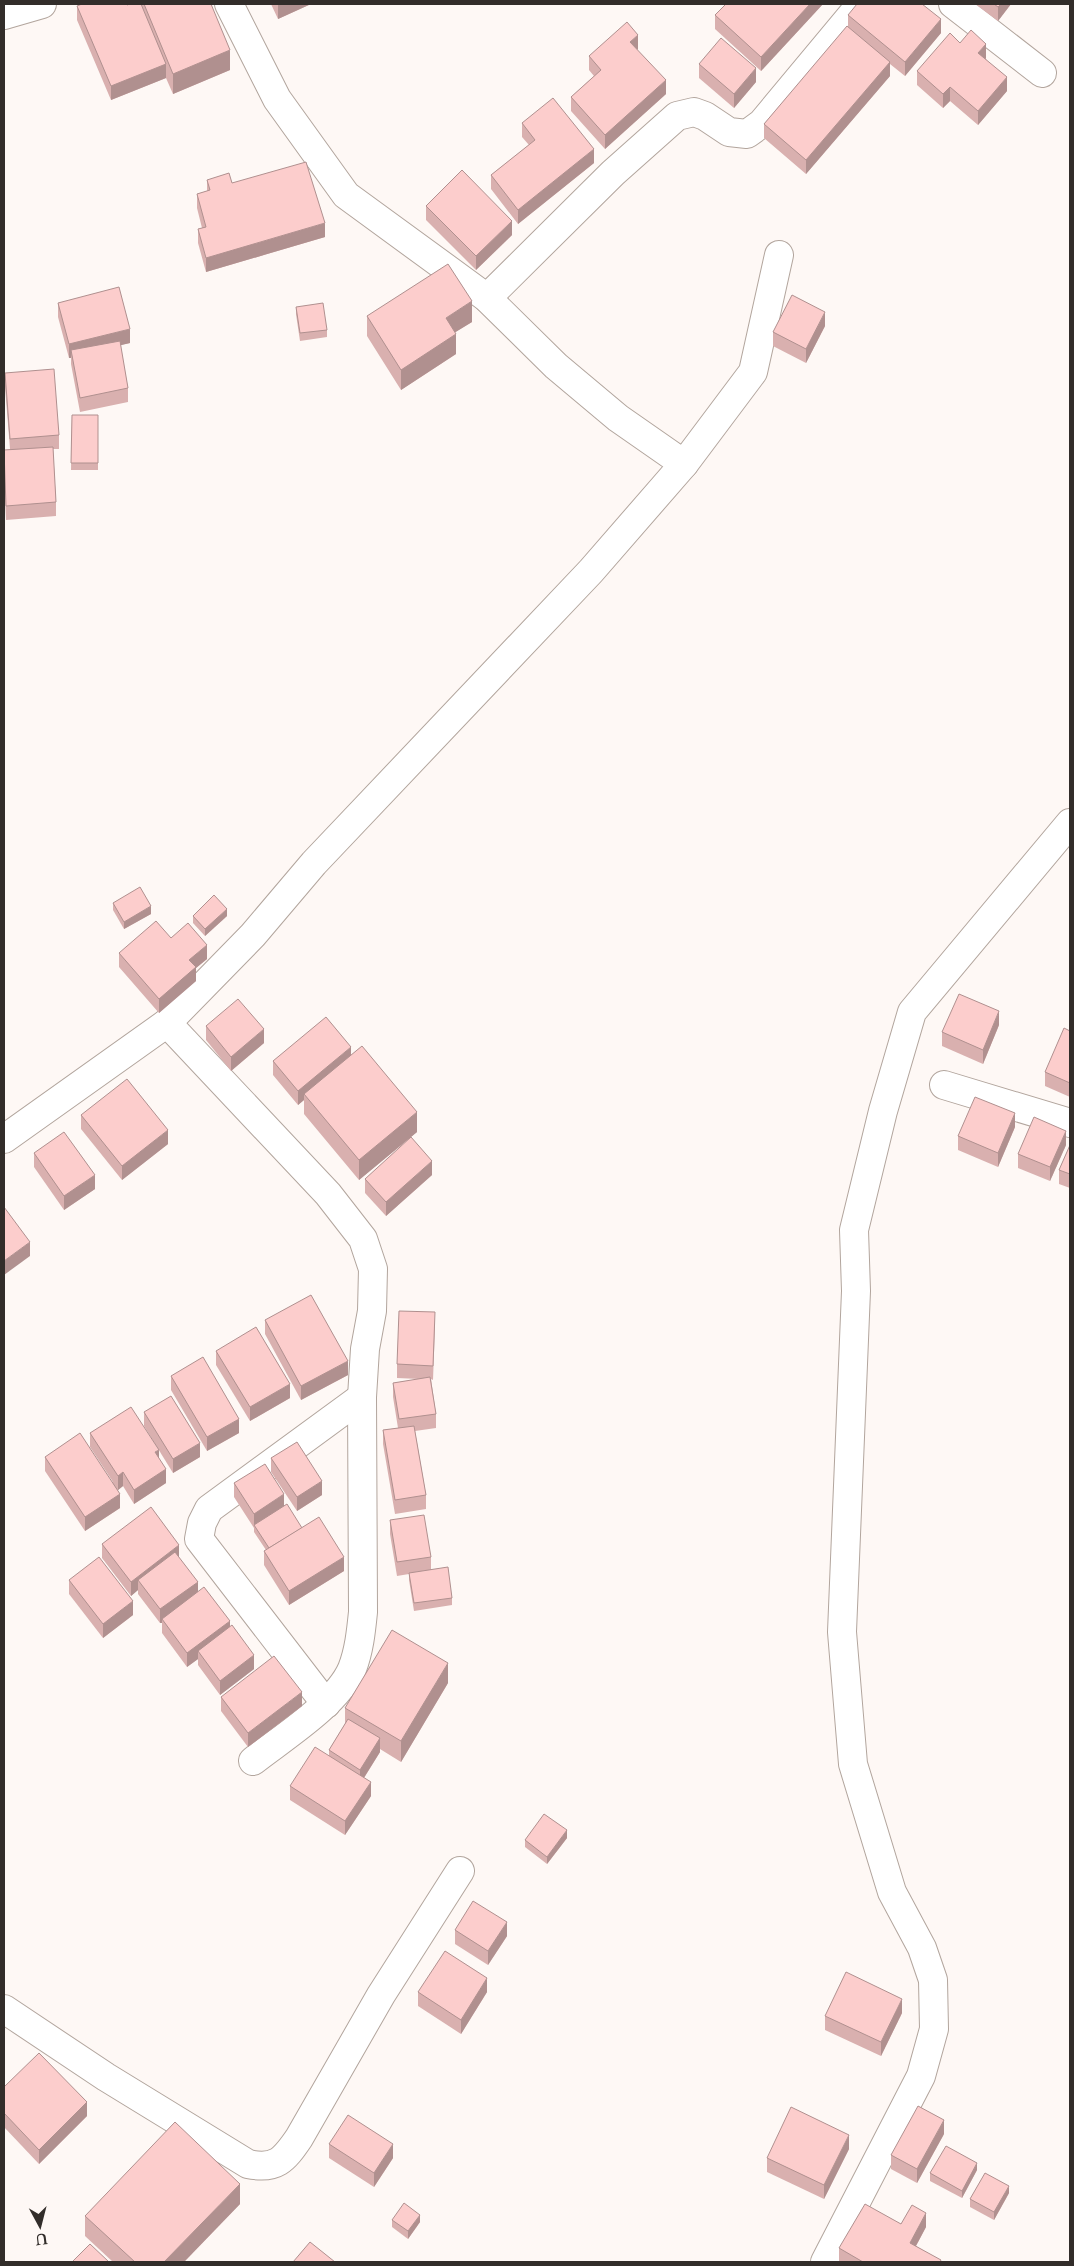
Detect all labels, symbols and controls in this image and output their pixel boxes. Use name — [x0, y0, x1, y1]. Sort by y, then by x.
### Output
north arrow — [15, 2201, 65, 2251]
text: U — [34, 2229, 49, 2249]

